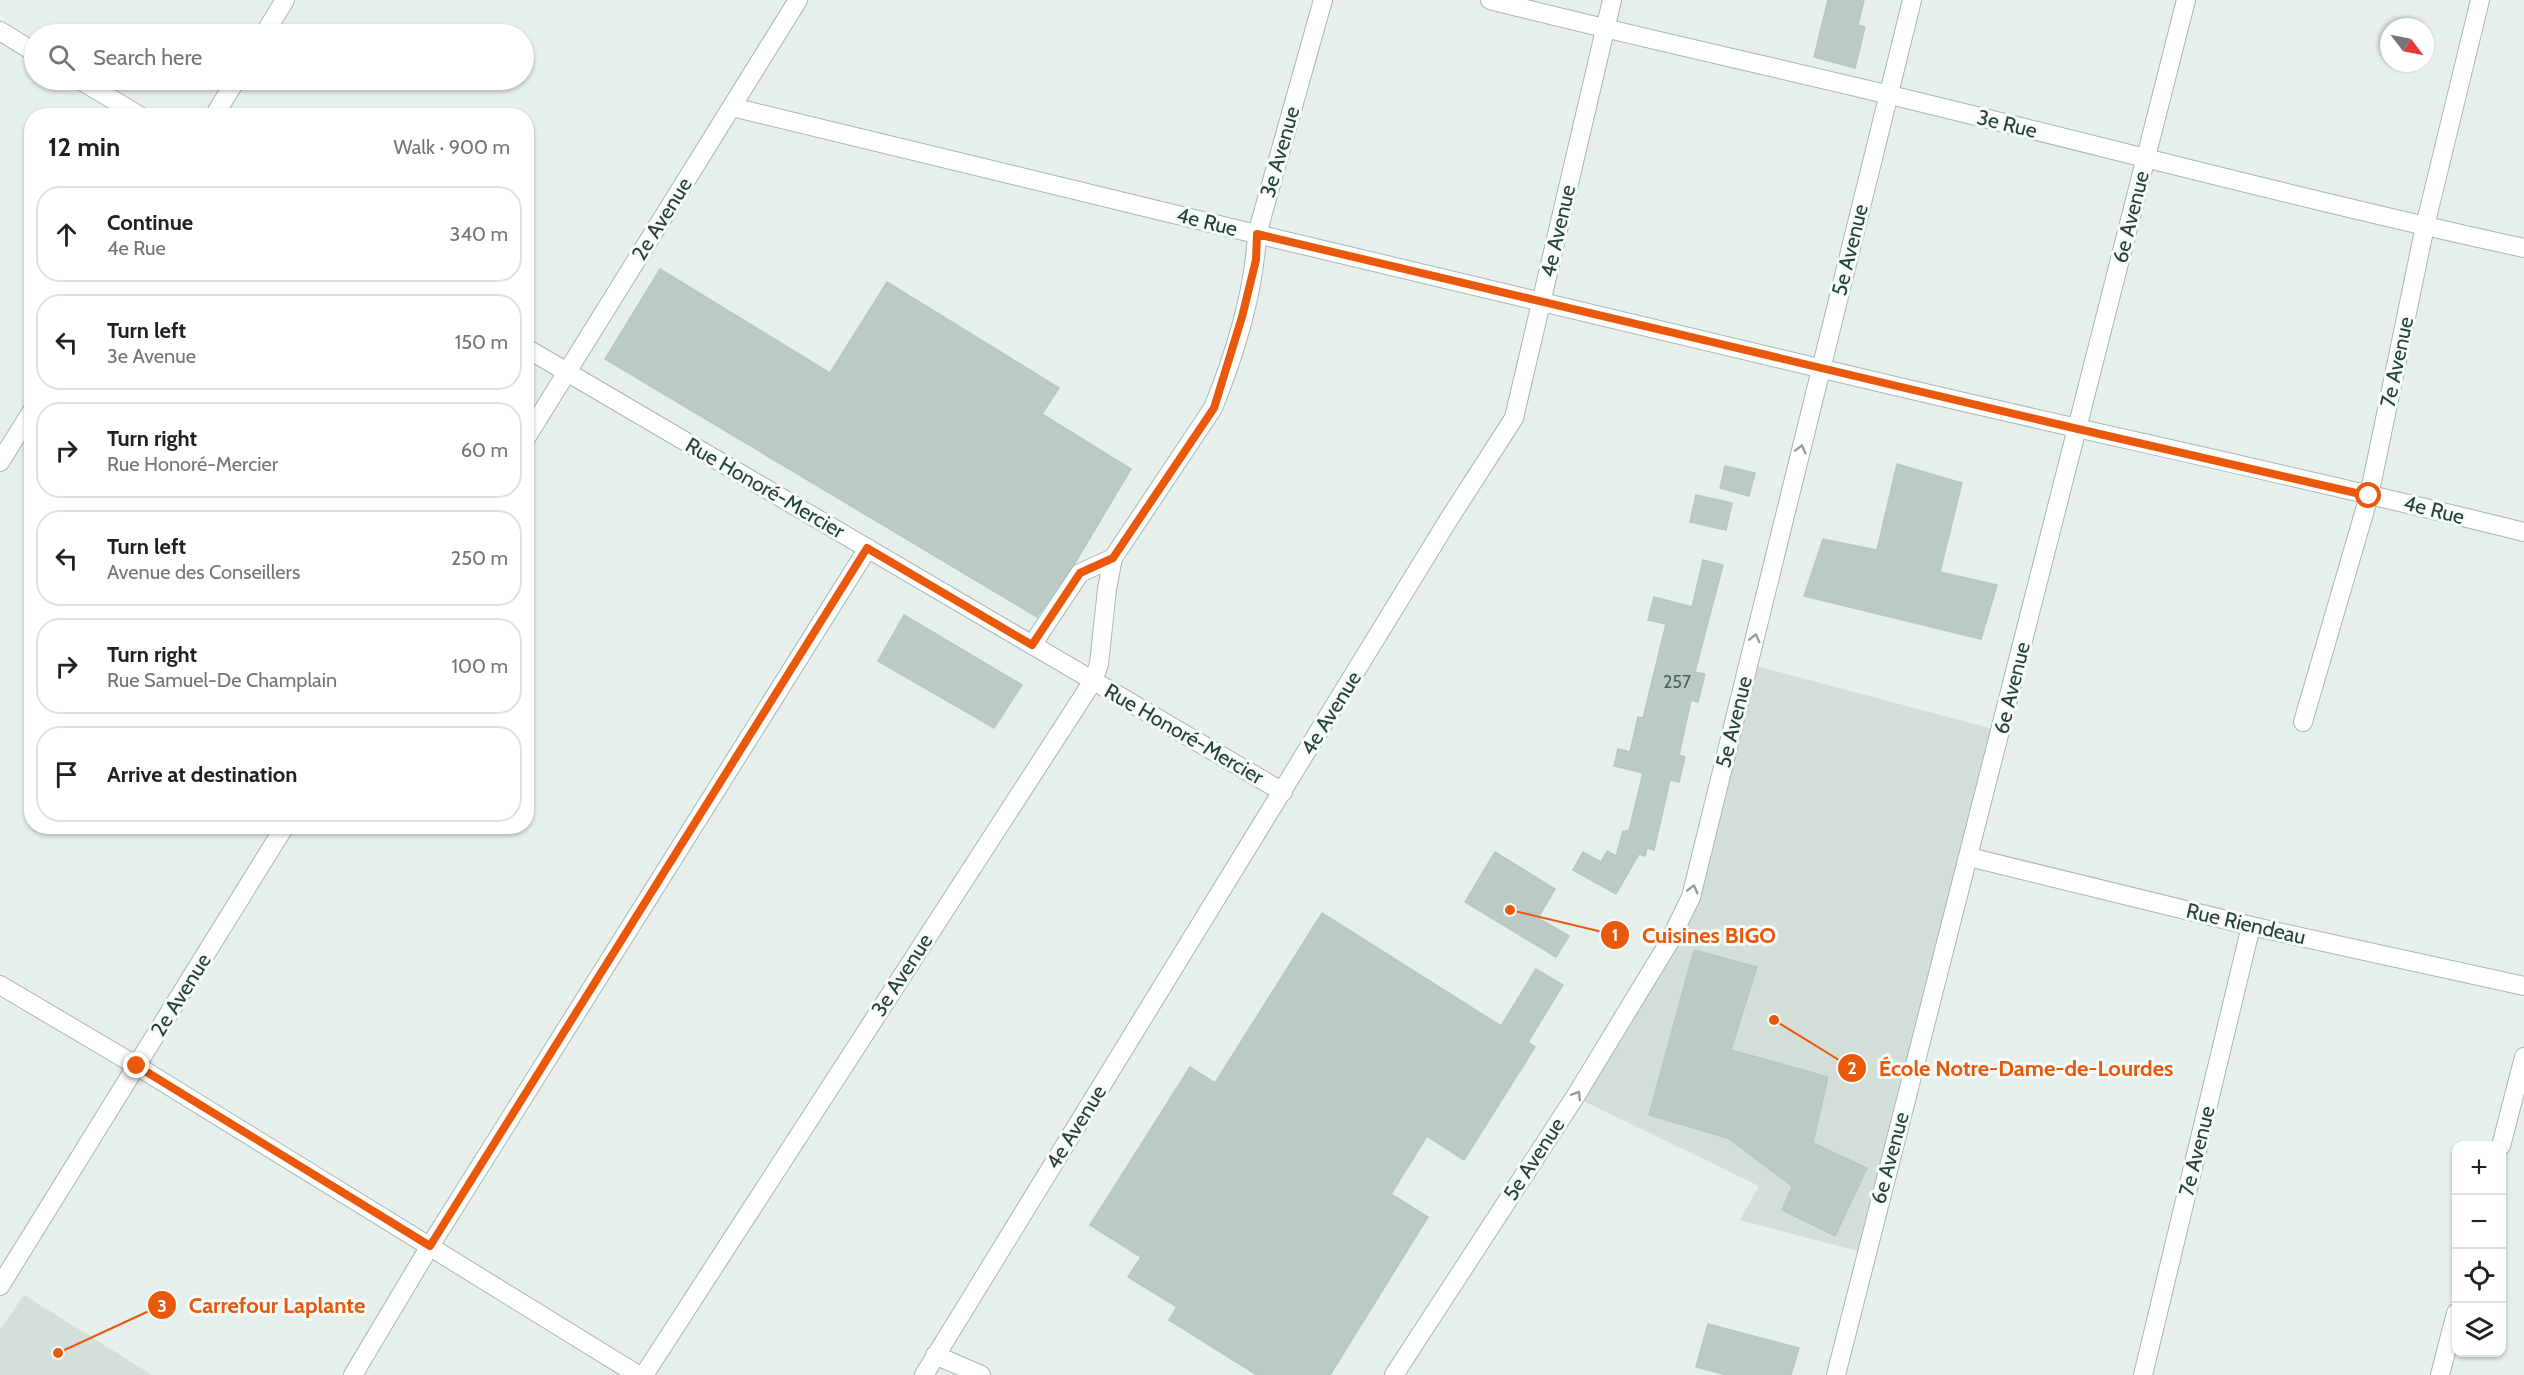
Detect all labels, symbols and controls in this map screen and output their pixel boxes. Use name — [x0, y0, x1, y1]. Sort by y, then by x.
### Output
north arrow — [2380, 18, 2434, 72]
search box — [24, 24, 534, 90]
icon: search — [45, 41, 78, 74]
text: Search here — [93, 44, 202, 71]
street label: 3e Avenue — [1255, 103, 1304, 200]
street label: 3e Rue — [1974, 104, 2040, 143]
text: 12 min — [48, 131, 120, 163]
text: Walk · 900 m — [394, 135, 510, 159]
street label: 6e Avenue — [2107, 168, 2154, 266]
street label: 2e Avenue — [626, 172, 697, 265]
street label: 4e Avenue — [1535, 182, 1580, 280]
street label: 5e Avenue — [1826, 201, 1873, 298]
street label: 4e Rue — [1174, 202, 1240, 241]
text: Continue — [107, 209, 193, 236]
icon: ahead — [50, 218, 83, 251]
text: 340 m — [450, 222, 508, 246]
text: 4e Rue — [107, 236, 166, 260]
street label: 7e Avenue — [2375, 314, 2418, 409]
text: Turn left — [107, 317, 186, 344]
icon: left — [50, 326, 83, 359]
text: 150 m — [455, 330, 508, 354]
text: 3e Avenue — [107, 344, 196, 368]
text: Turn right — [107, 425, 197, 452]
street label: Rue Honoré-Mercier — [681, 432, 850, 543]
icon: right — [50, 434, 83, 467]
text: 60 m — [461, 438, 508, 462]
one-way arrow — [1794, 444, 1807, 454]
text: Rue Honoré-Mercier — [107, 452, 278, 476]
route start — [2355, 482, 2381, 508]
street label: 4e Rue — [2401, 490, 2467, 529]
text: Turn left — [107, 533, 186, 560]
icon: left — [50, 542, 83, 575]
text: 250 m — [451, 546, 508, 570]
text: Avenue des Conseillers — [107, 560, 300, 584]
one-way arrow — [1747, 634, 1760, 644]
street label: 6e Avenue — [1988, 639, 2035, 737]
text: Turn right — [107, 641, 197, 668]
icon: right — [50, 650, 83, 683]
text: 100 m — [452, 654, 508, 678]
street label: 4e Avenue — [1295, 666, 1366, 759]
text: Rue Samuel-De Champlain — [107, 668, 337, 692]
house number: 257 — [1663, 671, 1691, 693]
street label: 5e Avenue — [1710, 673, 1757, 770]
street label: Rue Honoré-Mercier — [1100, 678, 1269, 789]
icon: arrive — [50, 758, 83, 791]
text: Arrive at destination — [107, 761, 297, 788]
one-way arrow — [1686, 884, 1698, 895]
street label: Rue Riendeau — [2184, 898, 2308, 949]
callout: Cuisines BIGO — [1600, 915, 1788, 955]
text: Cuisines BIGO — [1642, 922, 1776, 949]
text: 1 — [1612, 924, 1618, 946]
street label: 3e Avenue — [866, 929, 938, 1021]
street label: 2e Avenue — [145, 948, 216, 1041]
callout: École Notre-Dame-de-Lourdes — [1837, 1048, 2185, 1088]
route end — [123, 1052, 149, 1078]
text: École Notre-Dame-de-Lourdes — [1879, 1055, 2173, 1082]
text: 2 — [1847, 1057, 1857, 1079]
street label: 4e Avenue — [1040, 1080, 1111, 1173]
one-way arrow — [1569, 1090, 1580, 1101]
street label: 7e Avenue — [2173, 1103, 2220, 1198]
street label: 6e Avenue — [1865, 1109, 1914, 1207]
street label: 5e Avenue — [1498, 1113, 1570, 1205]
map controls — [2452, 1141, 2506, 1357]
button: + — [2452, 1141, 2506, 1195]
button: − — [2452, 1195, 2506, 1249]
button: locate — [2452, 1249, 2506, 1303]
callout: Carrefour Laplante — [147, 1285, 377, 1325]
text: Carrefour Laplante — [189, 1292, 365, 1319]
text: 3 — [157, 1295, 167, 1317]
button: layers — [2452, 1303, 2506, 1357]

